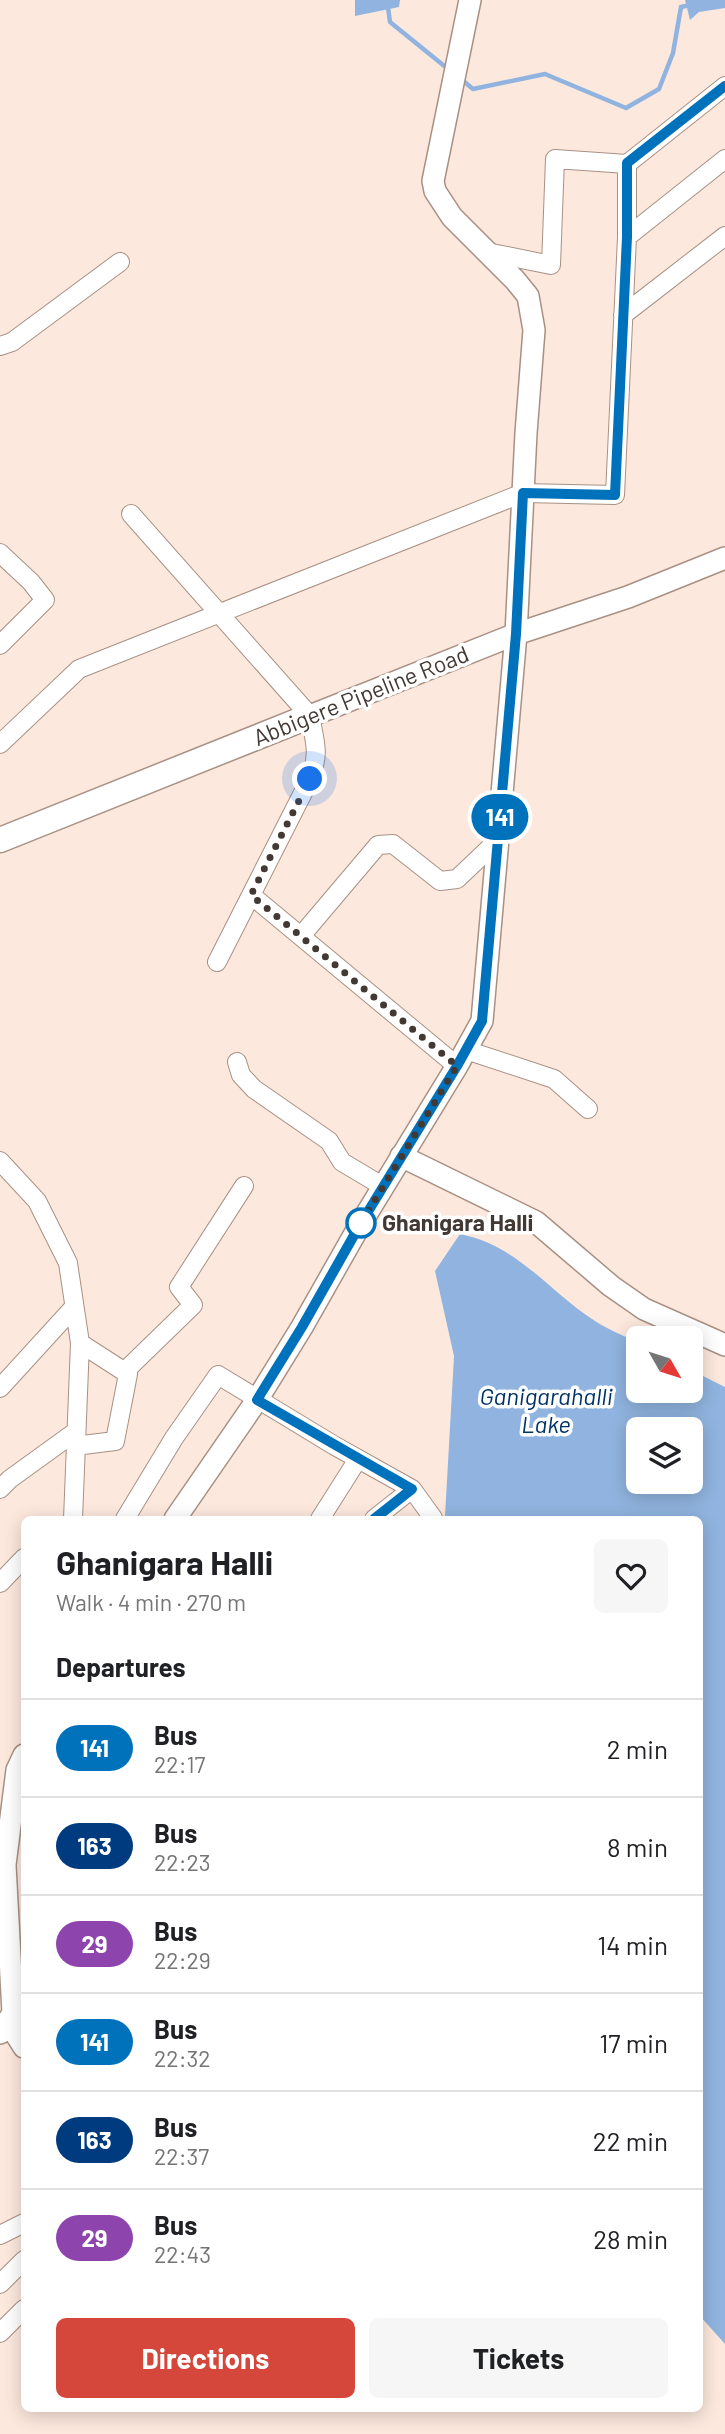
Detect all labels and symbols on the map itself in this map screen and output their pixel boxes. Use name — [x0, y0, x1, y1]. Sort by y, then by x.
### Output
street label: Abbigere Pipeline Road — [249, 639, 472, 751]
your location — [292, 761, 327, 796]
line badge: 141 — [460, 794, 540, 840]
marker: Ghanigara Halli — [346, 1208, 376, 1238]
place label: Ghanigara Halli — [382, 1208, 533, 1236]
north arrow — [626, 1326, 704, 1404]
water label: Ganigarahalli Lake — [479, 1381, 613, 1438]

